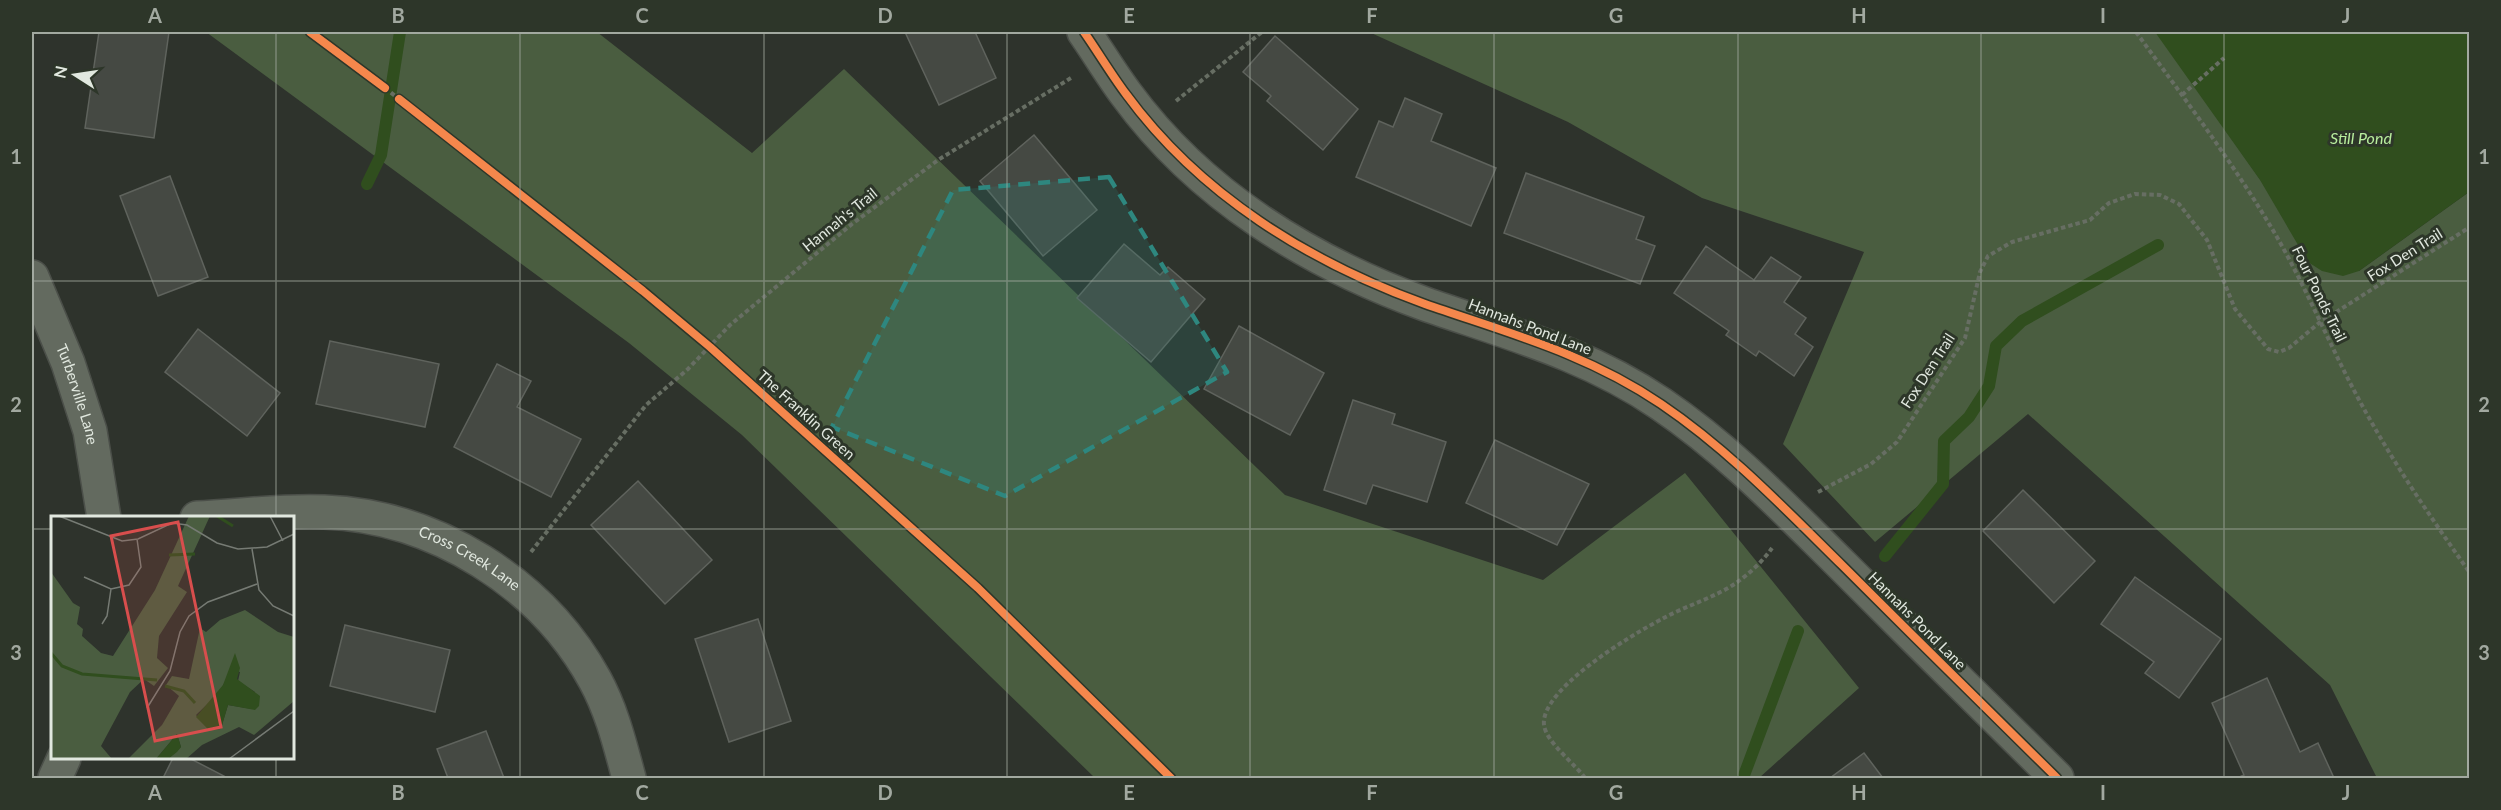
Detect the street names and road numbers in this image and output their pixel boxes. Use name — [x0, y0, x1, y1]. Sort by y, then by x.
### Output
street label: Hannah's Trail — [798, 184, 880, 255]
street label: Fox Den Trail — [2363, 224, 2445, 284]
street label: Four Ponds Trail — [2289, 243, 2351, 345]
street label: Hannahs Pond Lane — [1466, 294, 1595, 358]
street label: Fox Den Trail — [1896, 330, 1958, 411]
street label: Turberville Lane — [53, 341, 102, 446]
street label: The Franklin Green — [754, 366, 859, 463]
street label: Cross Creek Lane — [416, 522, 524, 594]
street label: Hannahs Pond Lane — [1865, 568, 1970, 673]

